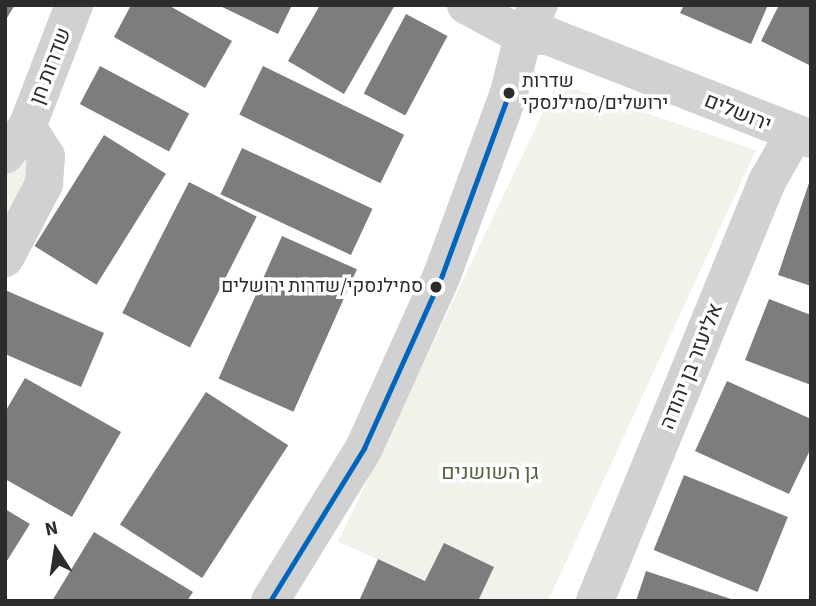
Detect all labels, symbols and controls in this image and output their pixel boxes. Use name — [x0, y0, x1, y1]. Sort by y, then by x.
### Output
street label: שדרות חן — [24, 24, 76, 108]
place label: שדרות ירושלים/סמילנסקי — [522, 71, 668, 115]
marker: שדרות ירושלים/סמילנסקי — [502, 86, 516, 100]
street label: ירושלים — [701, 87, 775, 137]
place label: סמילנסקי/שדרות ירושלים — [221, 276, 423, 298]
marker: סמילנסקי/שדרות ירושלים — [429, 280, 443, 294]
street label: אליעזר בן יהודה — [654, 299, 728, 433]
park label: גן השושנים — [441, 459, 539, 485]
text: N — [43, 514, 61, 543]
north arrow — [21, 515, 91, 585]

